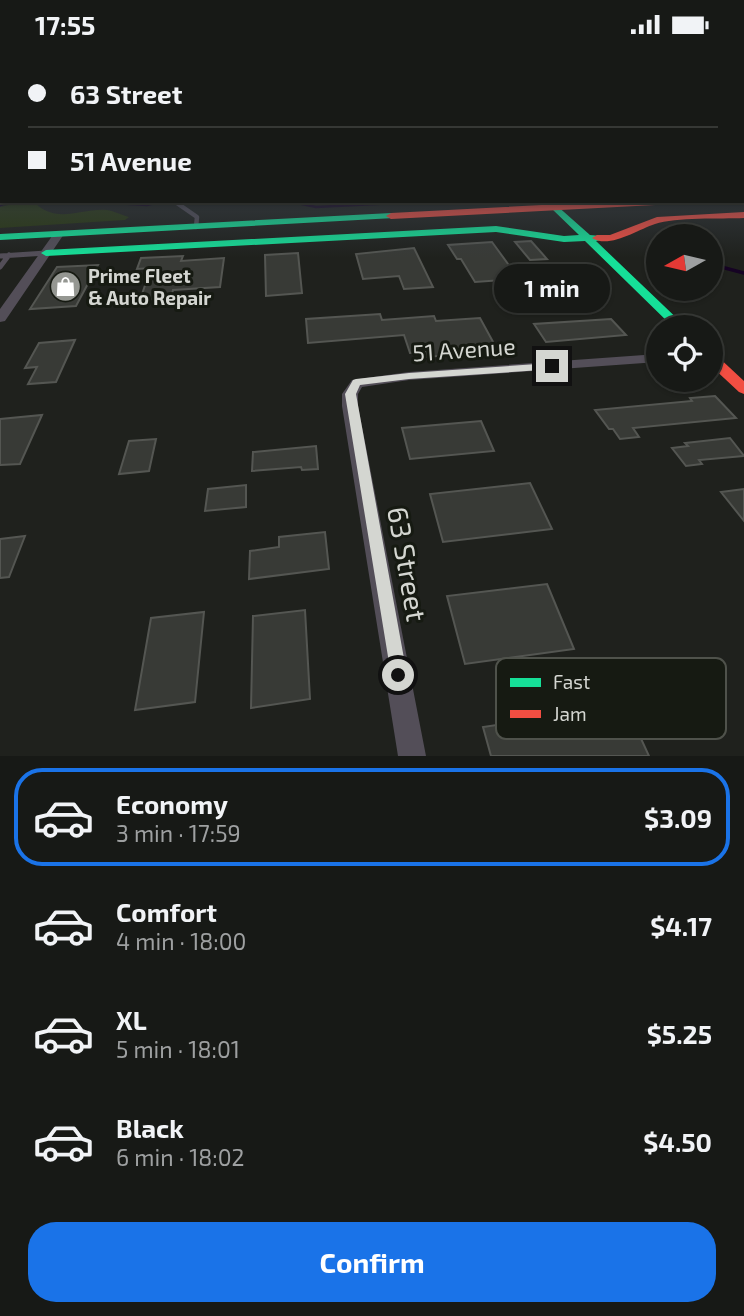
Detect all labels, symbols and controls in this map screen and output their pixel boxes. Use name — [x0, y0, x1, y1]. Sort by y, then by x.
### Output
text: 17:55 — [35, 9, 95, 40]
text: 63 Street — [70, 78, 182, 109]
text: 51 Avenue — [70, 145, 192, 176]
north arrow — [646, 224, 723, 301]
map controls — [646, 224, 723, 392]
place label: Prime Fleet & Auto Repair — [88, 264, 211, 309]
callout: 1 min — [494, 265, 610, 313]
shop icon: Prime Fleet & Auto Repair — [48, 270, 82, 304]
text: 1 min — [524, 274, 580, 302]
button: locate — [646, 315, 723, 392]
street label: 51 Avenue — [412, 331, 516, 367]
route end — [536, 350, 568, 382]
street label: 63 Street — [381, 504, 435, 624]
legend — [496, 658, 726, 739]
route start — [382, 659, 414, 691]
text: Fast — [553, 670, 590, 693]
text: Jam — [553, 702, 587, 725]
icon: car — [32, 786, 95, 849]
text: Economy — [116, 788, 228, 819]
text: $3.09 — [644, 802, 712, 833]
text: 3 min · 17:59 — [116, 819, 241, 847]
icon: car — [32, 894, 95, 957]
text: Comfort — [116, 896, 217, 927]
text: $4.17 — [650, 910, 712, 941]
text: 4 min · 18:00 — [116, 927, 246, 955]
icon: car — [32, 1002, 95, 1065]
text: XL — [116, 1004, 147, 1035]
text: $5.25 — [647, 1018, 712, 1049]
text: 5 min · 18:01 — [116, 1035, 240, 1063]
icon: car — [32, 1110, 95, 1173]
text: Black — [116, 1112, 184, 1143]
text: $4.50 — [643, 1126, 712, 1157]
text: 6 min · 18:02 — [116, 1143, 245, 1171]
button: Confirm — [28, 1222, 716, 1302]

